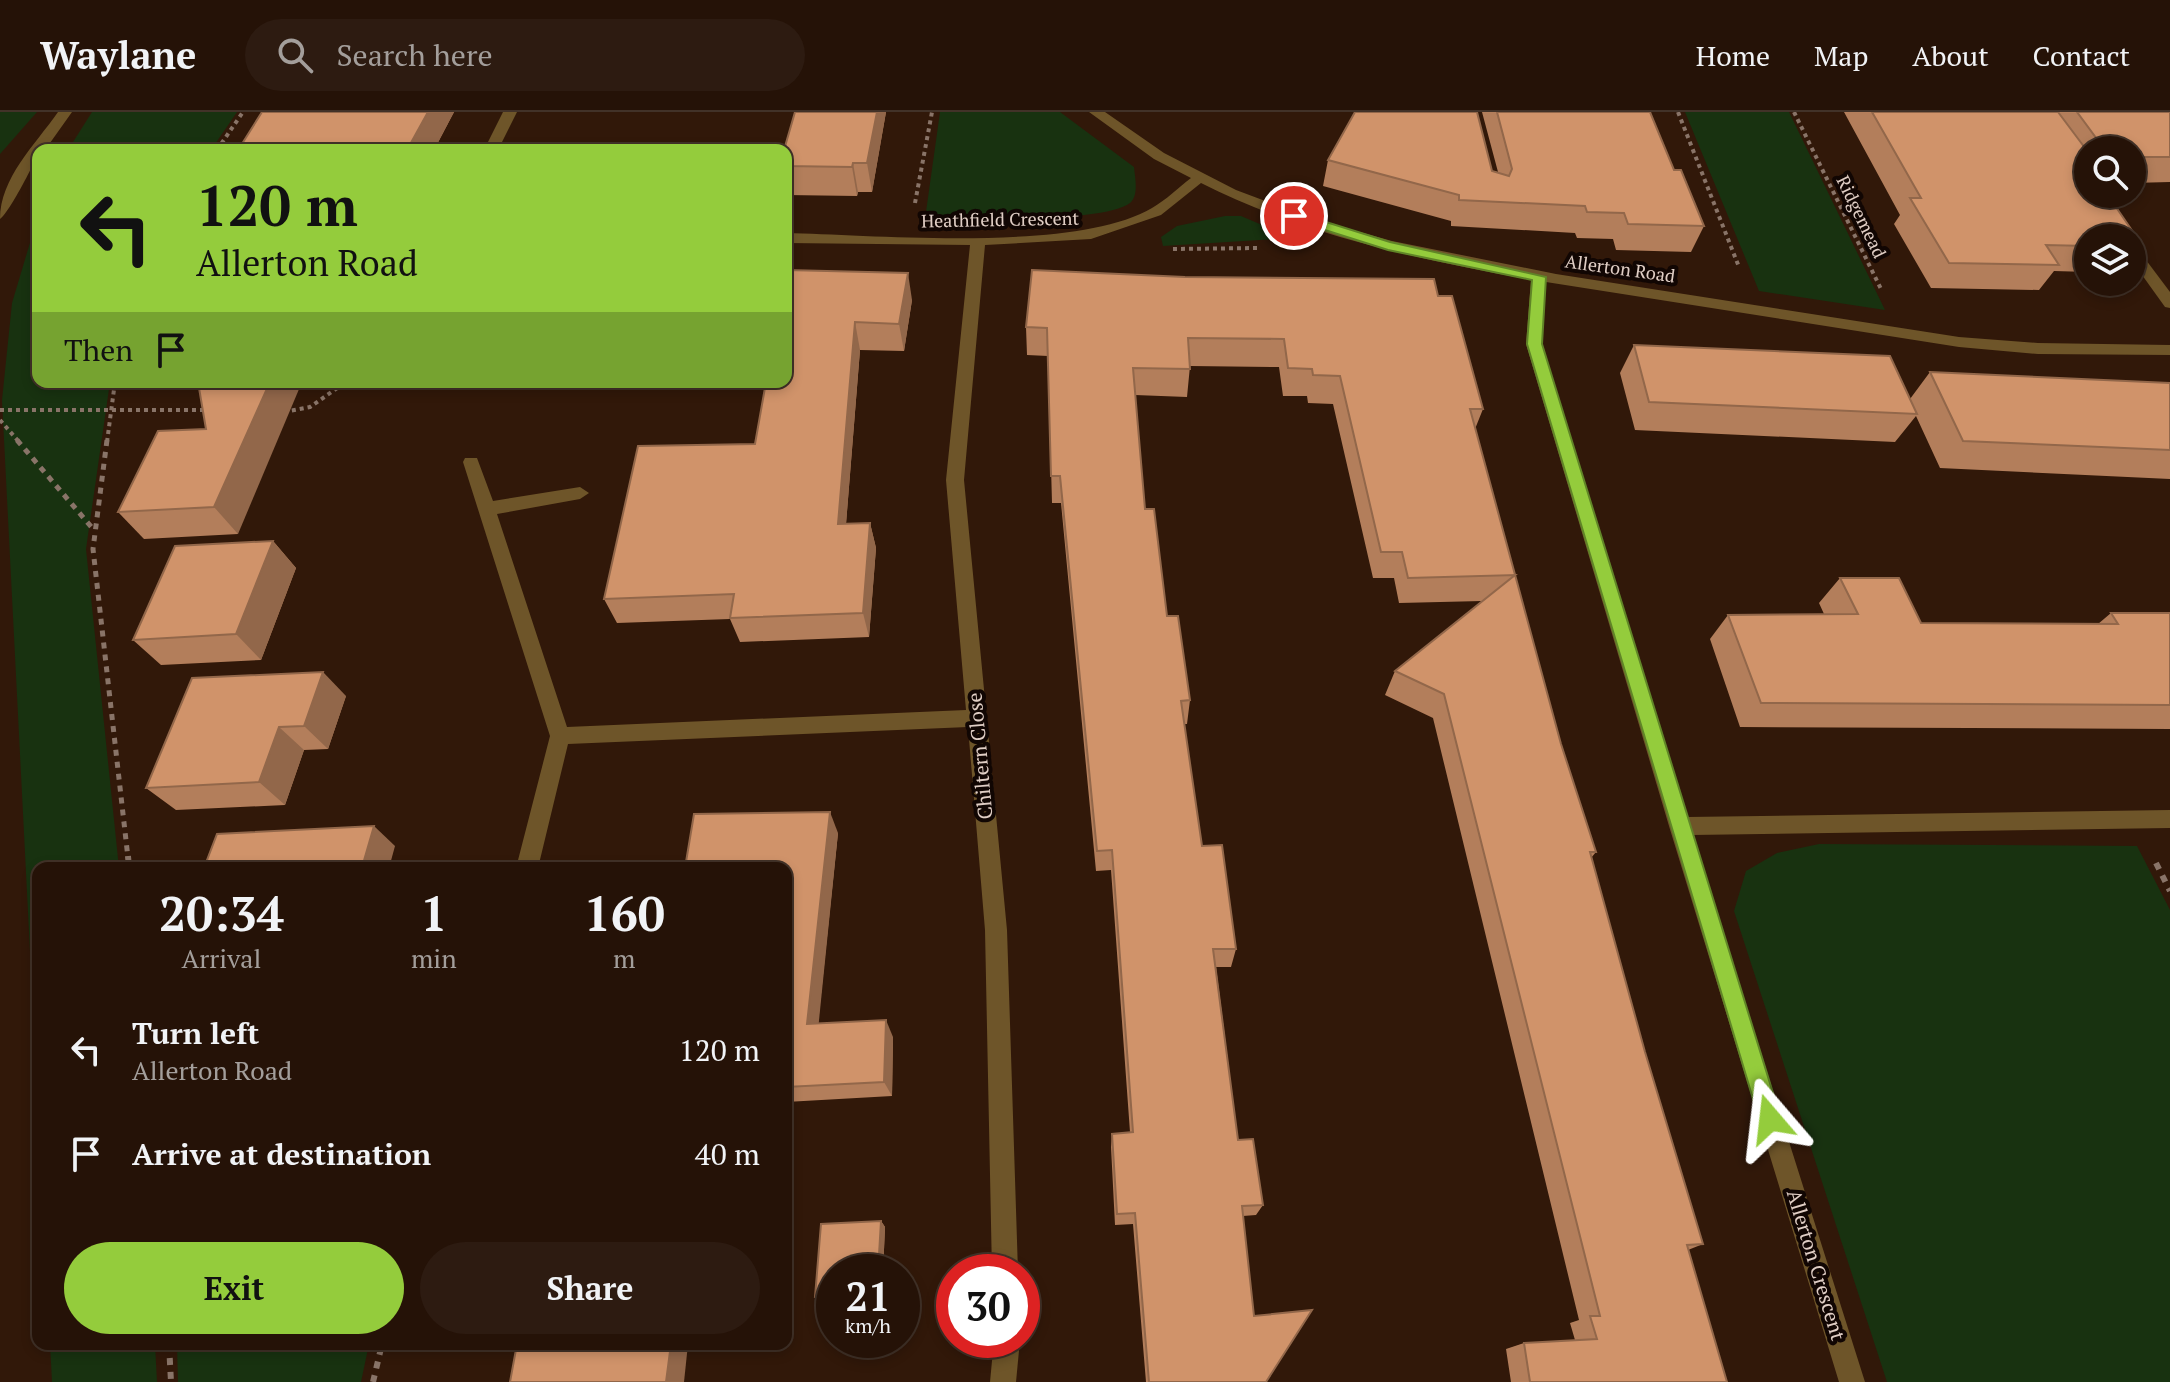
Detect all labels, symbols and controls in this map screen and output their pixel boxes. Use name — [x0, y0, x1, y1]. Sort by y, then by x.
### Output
search box — [245, 19, 805, 91]
text: Waylane — [40, 30, 197, 80]
icon: search — [273, 33, 317, 77]
text: Search here — [337, 35, 493, 75]
text: Home — [1696, 37, 1770, 74]
text: Map — [1814, 37, 1868, 74]
text: About — [1912, 37, 1989, 74]
text: Contact — [2033, 37, 2130, 74]
map controls — [2074, 136, 2146, 296]
button: search — [2074, 136, 2146, 208]
text: 120 m — [196, 168, 358, 242]
street label: Ridgemead — [1832, 171, 1892, 262]
icon: left — [64, 176, 168, 280]
pin — [1260, 182, 1328, 250]
icon: arrive — [1272, 194, 1316, 238]
street label: Heathfield Crescent — [921, 206, 1079, 232]
button: layers — [2074, 224, 2146, 296]
text: Allerton Road — [196, 239, 418, 286]
street label: Allerton Road — [1564, 248, 1677, 288]
icon: arrive — [149, 328, 193, 372]
text: Then — [64, 330, 133, 370]
street label: Chiltern Close — [961, 691, 998, 821]
text: 20:34 — [159, 881, 284, 945]
text: 1 — [420, 881, 447, 945]
text: 160 — [584, 881, 665, 945]
text: Arrival — [182, 941, 261, 975]
text: min — [411, 941, 457, 975]
text: m — [613, 941, 636, 975]
text: Turn left — [132, 1013, 259, 1053]
icon: left — [64, 1028, 108, 1072]
text: 120 m — [679, 1030, 760, 1070]
text: Allerton Road — [132, 1053, 292, 1087]
position arrow — [1728, 1077, 1812, 1161]
icon: arrive — [64, 1132, 108, 1176]
text: Arrive at destination — [132, 1134, 431, 1174]
text: 40 m — [695, 1134, 760, 1174]
street label: Allerton Crescent — [1781, 1186, 1852, 1344]
button: Exit — [64, 1242, 404, 1334]
button: Share — [420, 1242, 760, 1334]
speed limit sign: 30 — [936, 1254, 1040, 1358]
text: 21 — [845, 1269, 891, 1322]
text: km/h — [845, 1312, 891, 1339]

